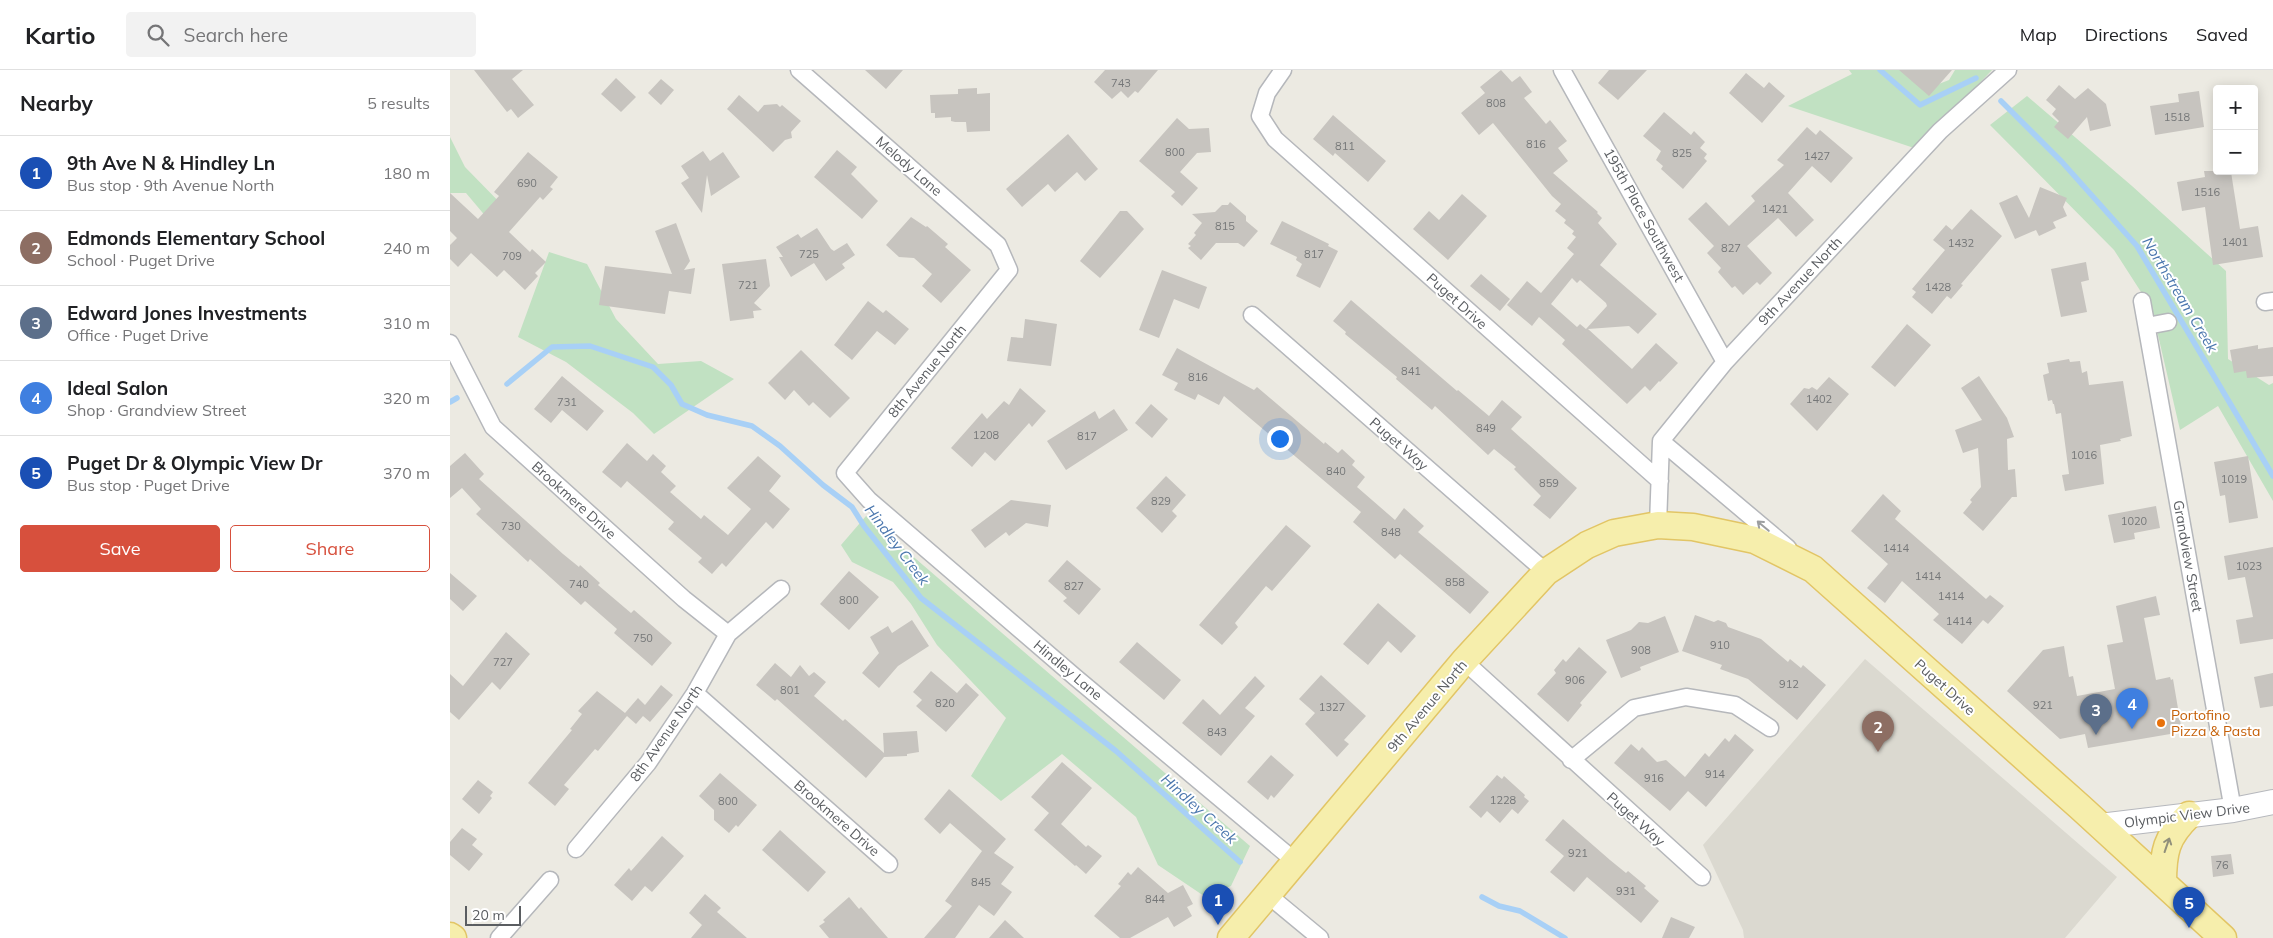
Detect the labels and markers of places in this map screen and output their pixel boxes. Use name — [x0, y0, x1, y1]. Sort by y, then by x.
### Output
pin: 4 — [2116, 688, 2148, 729]
pin: 3 — [2080, 694, 2112, 735]
place label: Portofino Pizza & Pasta — [2171, 706, 2260, 740]
pin: 2 — [1862, 711, 1894, 752]
marker: Portofino Pizza & Pasta — [2155, 717, 2167, 729]
pin: 1 — [1202, 884, 1234, 925]
pin: 5 — [2173, 887, 2205, 928]

